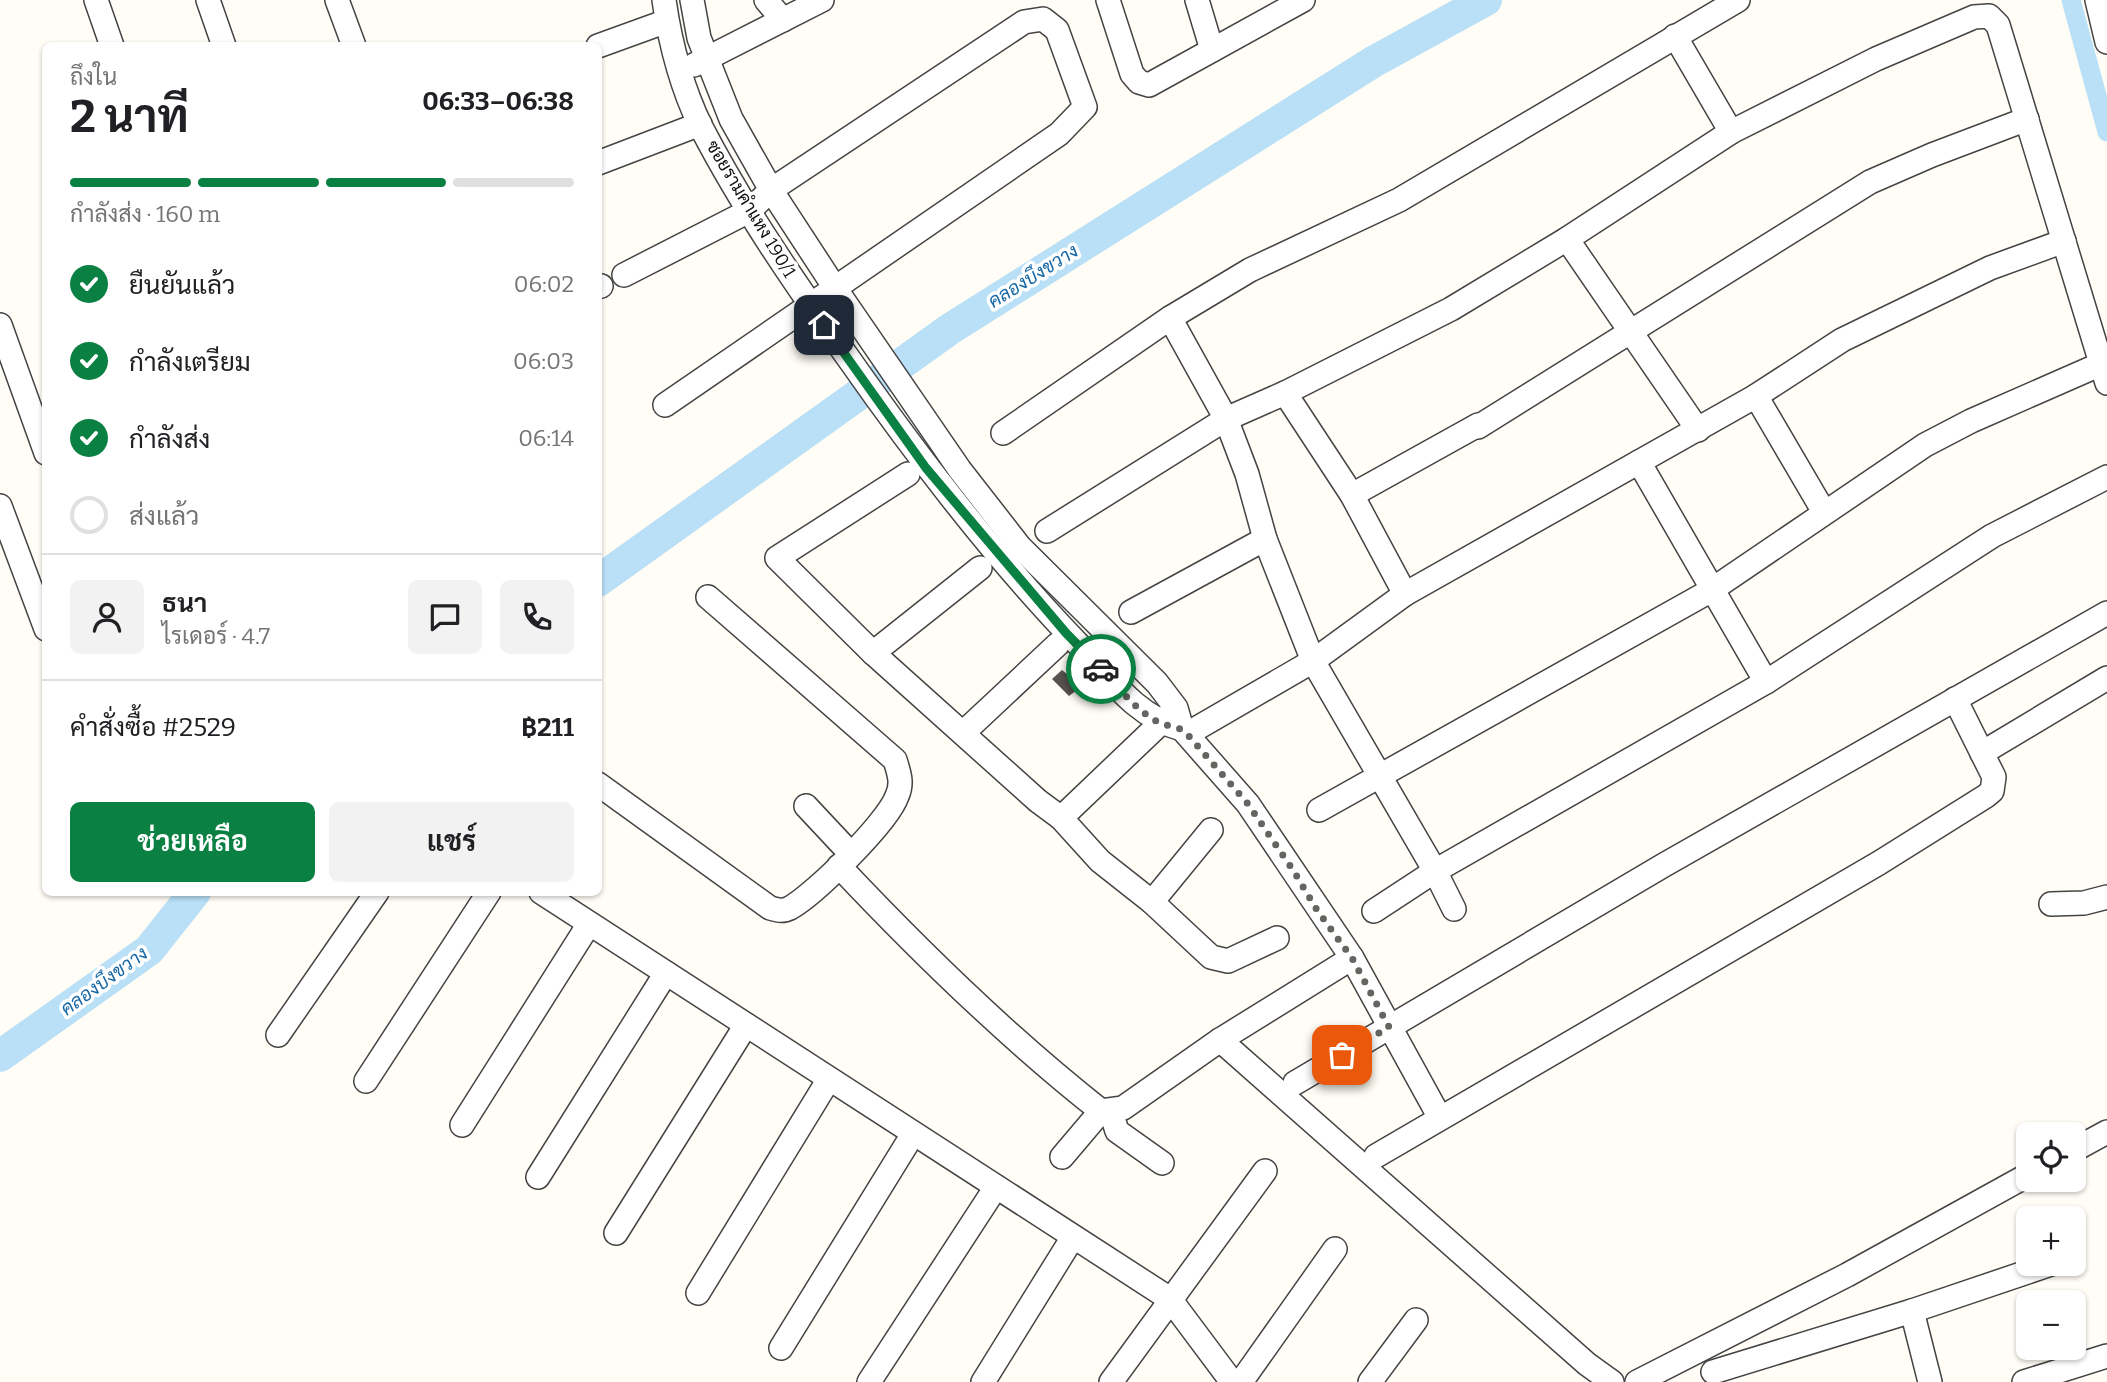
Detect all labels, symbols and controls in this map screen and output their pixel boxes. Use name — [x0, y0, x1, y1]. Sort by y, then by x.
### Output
text: ถึงใน — [70, 63, 117, 91]
text: 06:33–06:38 — [422, 86, 574, 117]
text: 2 นาที — [70, 89, 189, 144]
street label: ซอยรามคำแหง 190/1 — [701, 136, 801, 282]
text: กำลังส่ง · 160 m — [70, 200, 220, 228]
water label: คลองบึงขวาง — [984, 239, 1083, 313]
icon: check — [70, 265, 108, 303]
text: ยืนยันแล้ว — [129, 270, 235, 301]
text: 06:02 — [514, 270, 574, 298]
pin — [794, 295, 854, 355]
icon: home — [805, 306, 843, 344]
icon: check — [70, 342, 108, 380]
text: กำลังเตรียม — [129, 347, 251, 378]
text: 06:03 — [513, 347, 574, 375]
icon: check — [70, 419, 108, 457]
text: กำลังส่ง — [129, 424, 210, 455]
text: 06:14 — [518, 424, 574, 452]
text: ส่งแล้ว — [129, 501, 199, 532]
button: person — [70, 580, 144, 654]
button: chat — [408, 580, 482, 654]
button: phone — [500, 580, 574, 654]
text: ธนา — [162, 588, 207, 619]
text: ไรเดอร์ · 4.7 — [162, 622, 270, 650]
courier — [1066, 634, 1136, 704]
icon: car — [1082, 650, 1120, 688]
text: คำสั่งซื้อ #2529 — [70, 712, 236, 743]
text: ฿211 — [521, 712, 574, 743]
button: ช่วยเหลือ — [70, 802, 315, 882]
button: แชร์ — [329, 802, 574, 882]
water label: คลองบึงขวาง — [56, 942, 152, 1020]
pin — [1312, 1025, 1372, 1085]
icon: bag — [1323, 1036, 1361, 1074]
map controls — [2016, 1122, 2086, 1360]
button: locate — [2016, 1122, 2086, 1192]
button: + — [2016, 1206, 2086, 1276]
button: − — [2016, 1290, 2086, 1360]

